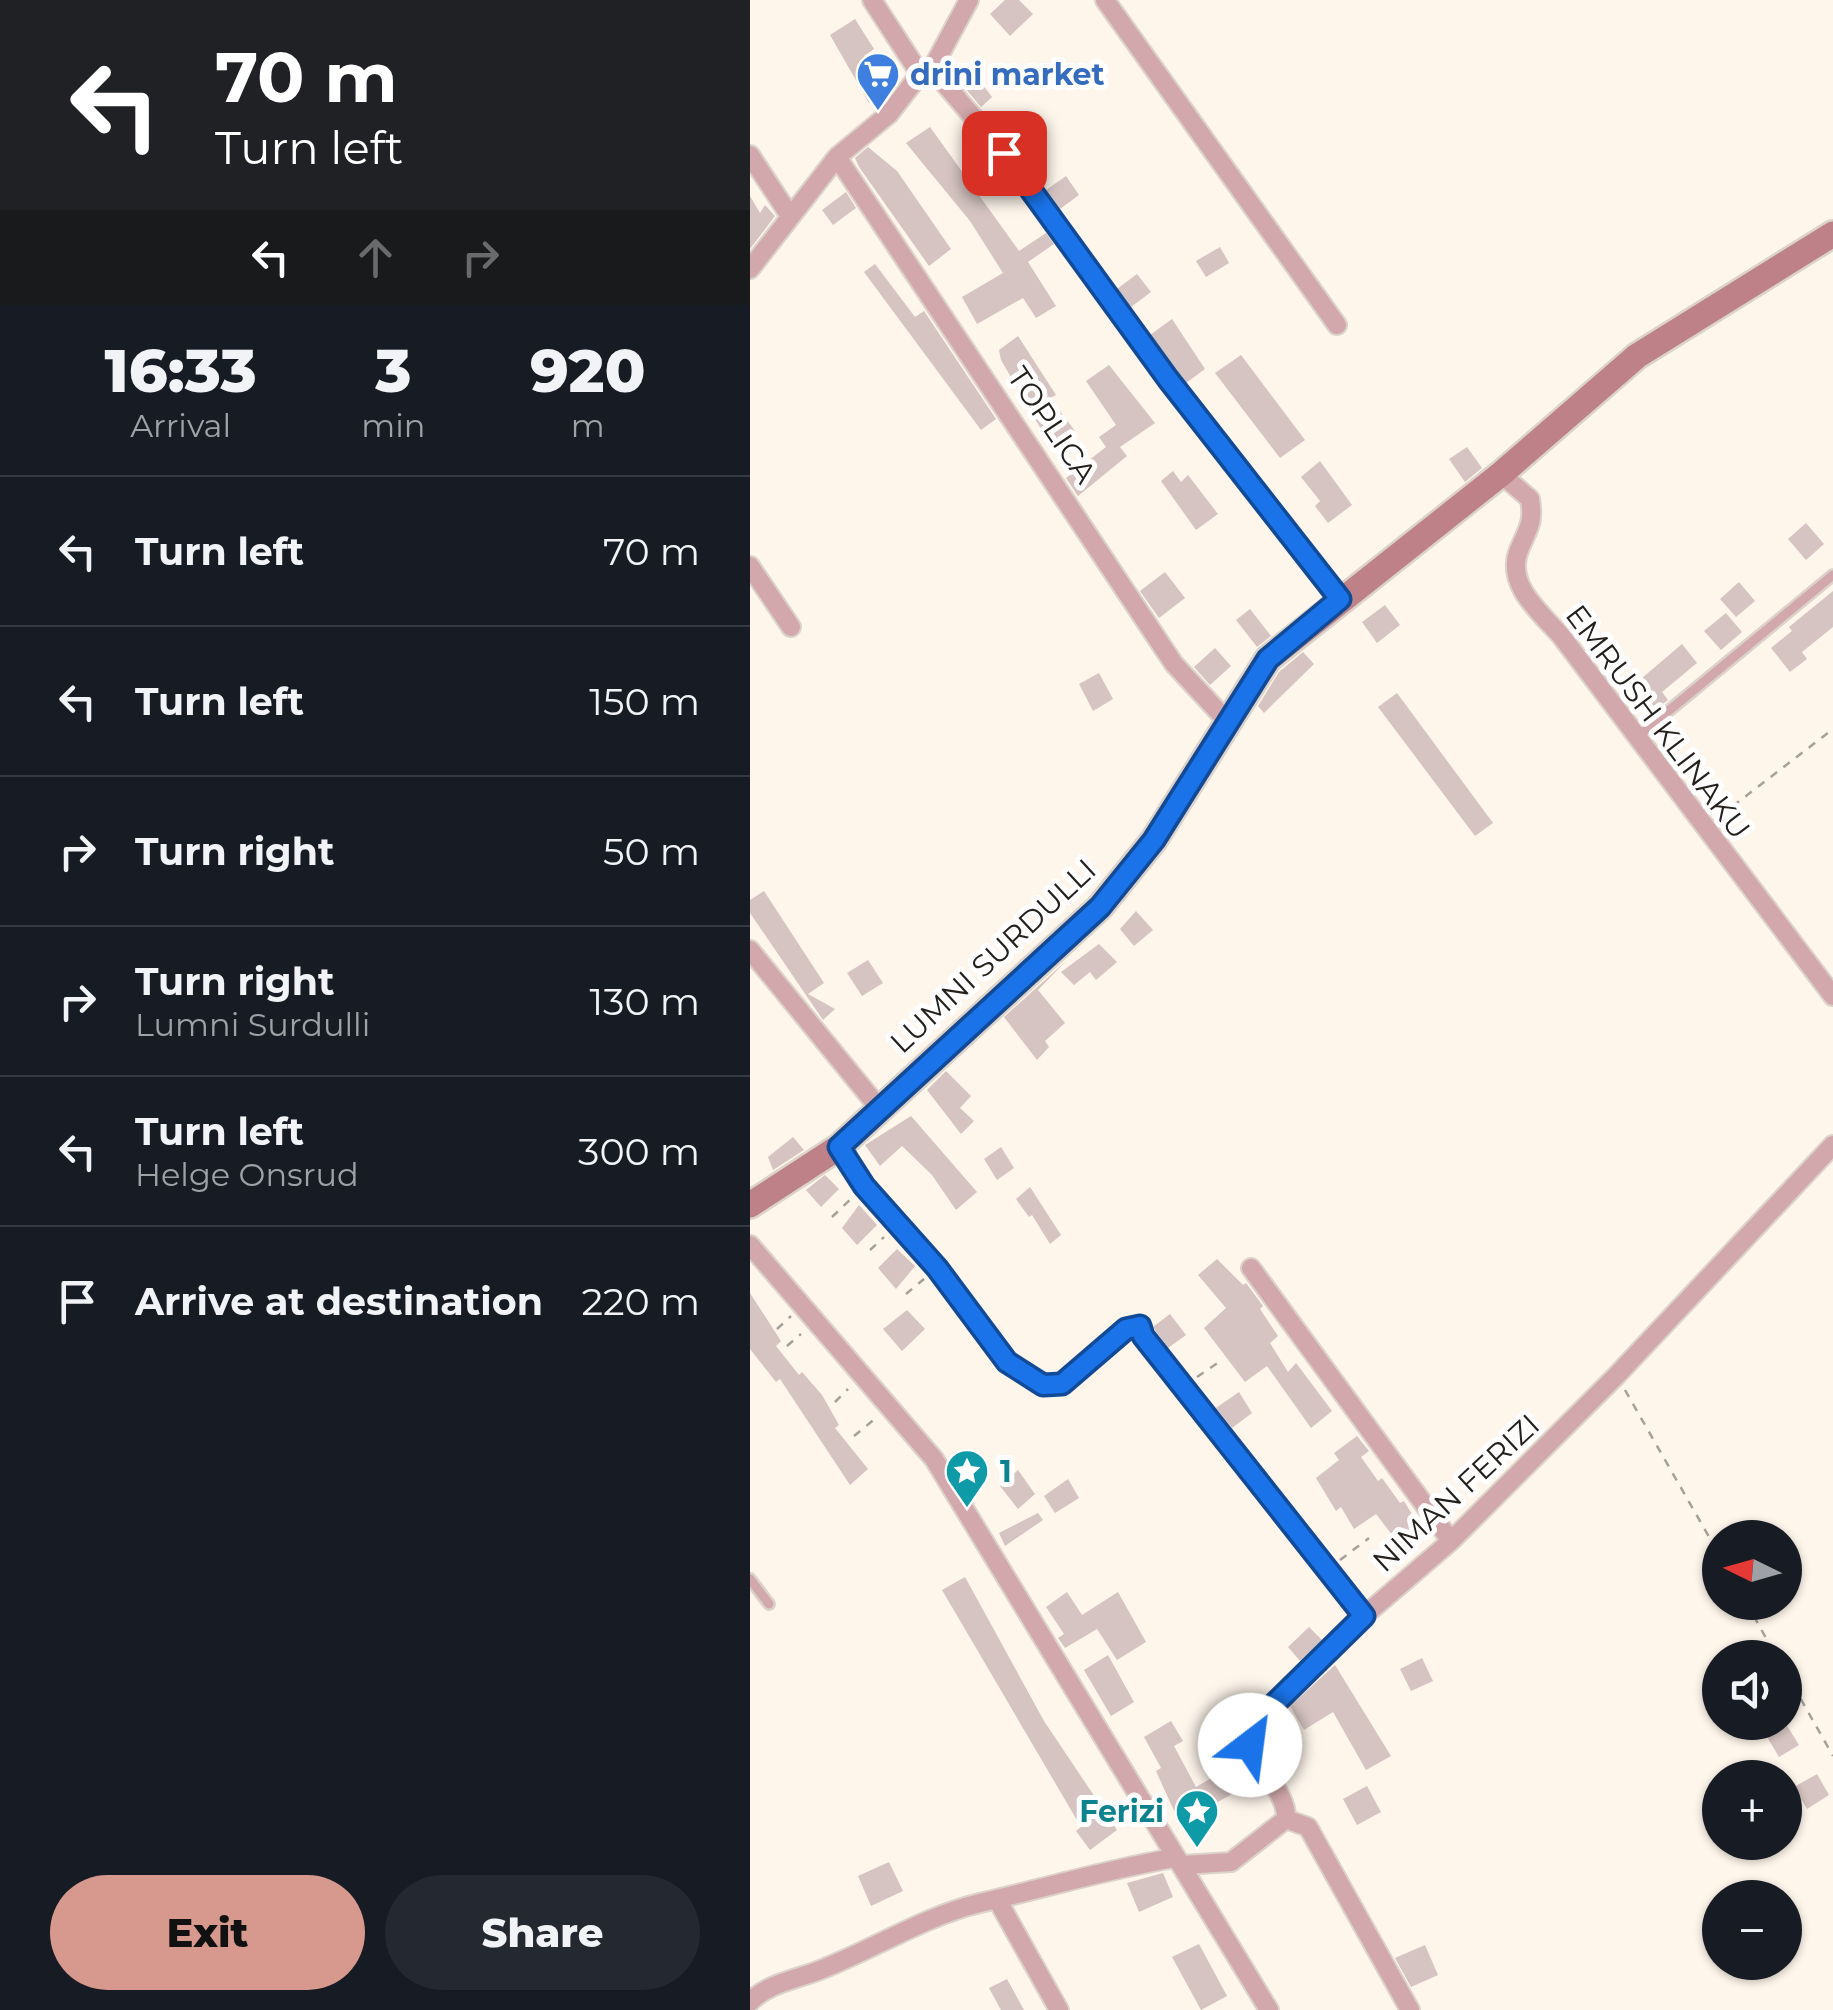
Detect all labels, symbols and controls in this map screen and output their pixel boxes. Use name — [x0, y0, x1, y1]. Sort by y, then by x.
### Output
text: 70 m — [215, 34, 398, 120]
icon: left — [50, 40, 180, 170]
supermarket icon: drini market — [855, 51, 901, 112]
place label: drini market — [910, 56, 1105, 93]
pin — [962, 111, 1047, 196]
text: Turn left — [215, 120, 403, 175]
icon: arrive — [977, 126, 1032, 181]
icon: left — [243, 230, 298, 285]
icon: ahead — [348, 230, 403, 285]
icon: right — [453, 230, 508, 285]
text: 16:33 — [104, 334, 257, 407]
text: 3 — [375, 334, 411, 407]
text: 920 — [530, 334, 646, 407]
street label: TOPLICA — [1000, 360, 1105, 491]
text: Arrival — [130, 406, 231, 445]
text: min — [361, 406, 425, 445]
text: m — [571, 406, 605, 445]
icon: left — [50, 524, 105, 579]
text: Turn left — [135, 528, 304, 575]
text: 70 m — [603, 528, 700, 575]
street label: EMRUSH KLINAKU — [1558, 598, 1758, 846]
icon: left — [50, 674, 105, 729]
text: Turn left — [135, 678, 304, 725]
text: 150 m — [589, 678, 700, 725]
icon: right — [50, 824, 105, 879]
text: Turn right — [135, 828, 334, 875]
text: 50 m — [603, 828, 700, 875]
street label: LUMNI SURDULLI — [882, 851, 1104, 1061]
text: Turn right — [135, 958, 334, 1005]
icon: right — [50, 974, 105, 1029]
text: 130 m — [589, 978, 700, 1025]
text: Lumni Surdulli — [135, 1005, 370, 1044]
text: Turn left — [135, 1108, 304, 1155]
icon: left — [50, 1124, 105, 1179]
text: 300 m — [578, 1128, 700, 1175]
text: Helge Onsrud — [135, 1155, 359, 1194]
icon: arrive — [50, 1274, 105, 1329]
text: Arrive at destination — [135, 1278, 543, 1325]
text: 220 m — [581, 1278, 700, 1325]
street label: NIMAN FERIZI — [1365, 1406, 1547, 1580]
place icon: 1 — [944, 1448, 990, 1509]
place label: 1 — [1000, 1453, 1012, 1490]
north arrow — [1702, 1520, 1802, 1620]
map controls — [1702, 1520, 1802, 1980]
button: sound — [1702, 1640, 1802, 1740]
position arrow — [1198, 1693, 1302, 1797]
button: + — [1702, 1760, 1802, 1860]
place icon: Ferizi — [1174, 1788, 1220, 1849]
place label: Ferizi — [1079, 1793, 1164, 1830]
button: Exit — [50, 1875, 365, 1990]
button: Share — [385, 1875, 700, 1990]
button: − — [1702, 1880, 1802, 1980]

